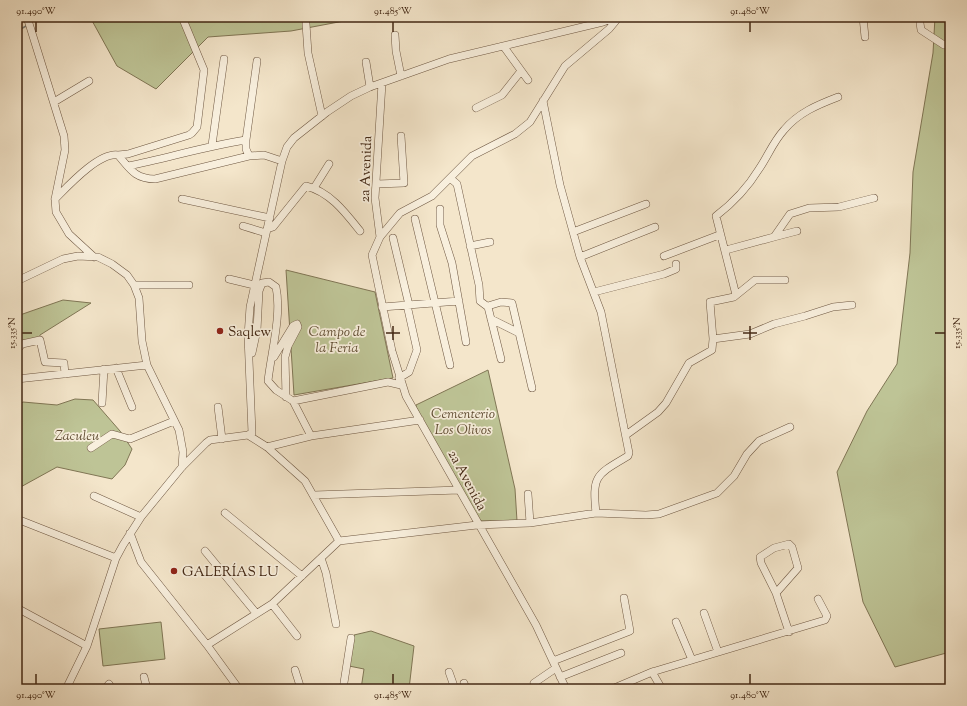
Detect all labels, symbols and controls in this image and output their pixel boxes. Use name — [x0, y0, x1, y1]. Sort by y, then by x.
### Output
text: 91.490°W — [16, 4, 56, 19]
text: 91.485°W — [374, 4, 412, 19]
text: 91.480°W — [730, 4, 770, 19]
street label: 2a Avenida — [356, 135, 378, 203]
text: 15.335°N — [5, 317, 20, 349]
text: 15.335°N — [950, 317, 965, 349]
place label: Saqlew — [228, 323, 272, 343]
park label: Campo de la Feria — [309, 323, 366, 359]
marker: Saqlew — [215, 326, 225, 336]
park label: Cementerio Los Olivos — [431, 405, 495, 441]
park label: Zaculeu — [55, 427, 100, 447]
street label: 2a Avenida — [442, 447, 491, 516]
place label: GALERÍAS LU — [182, 563, 279, 583]
marker: GALERÍAS LU — [169, 566, 179, 576]
text: 91.490°W — [16, 688, 56, 703]
text: 91.485°W — [374, 688, 412, 703]
text: 91.480°W — [730, 688, 770, 703]

